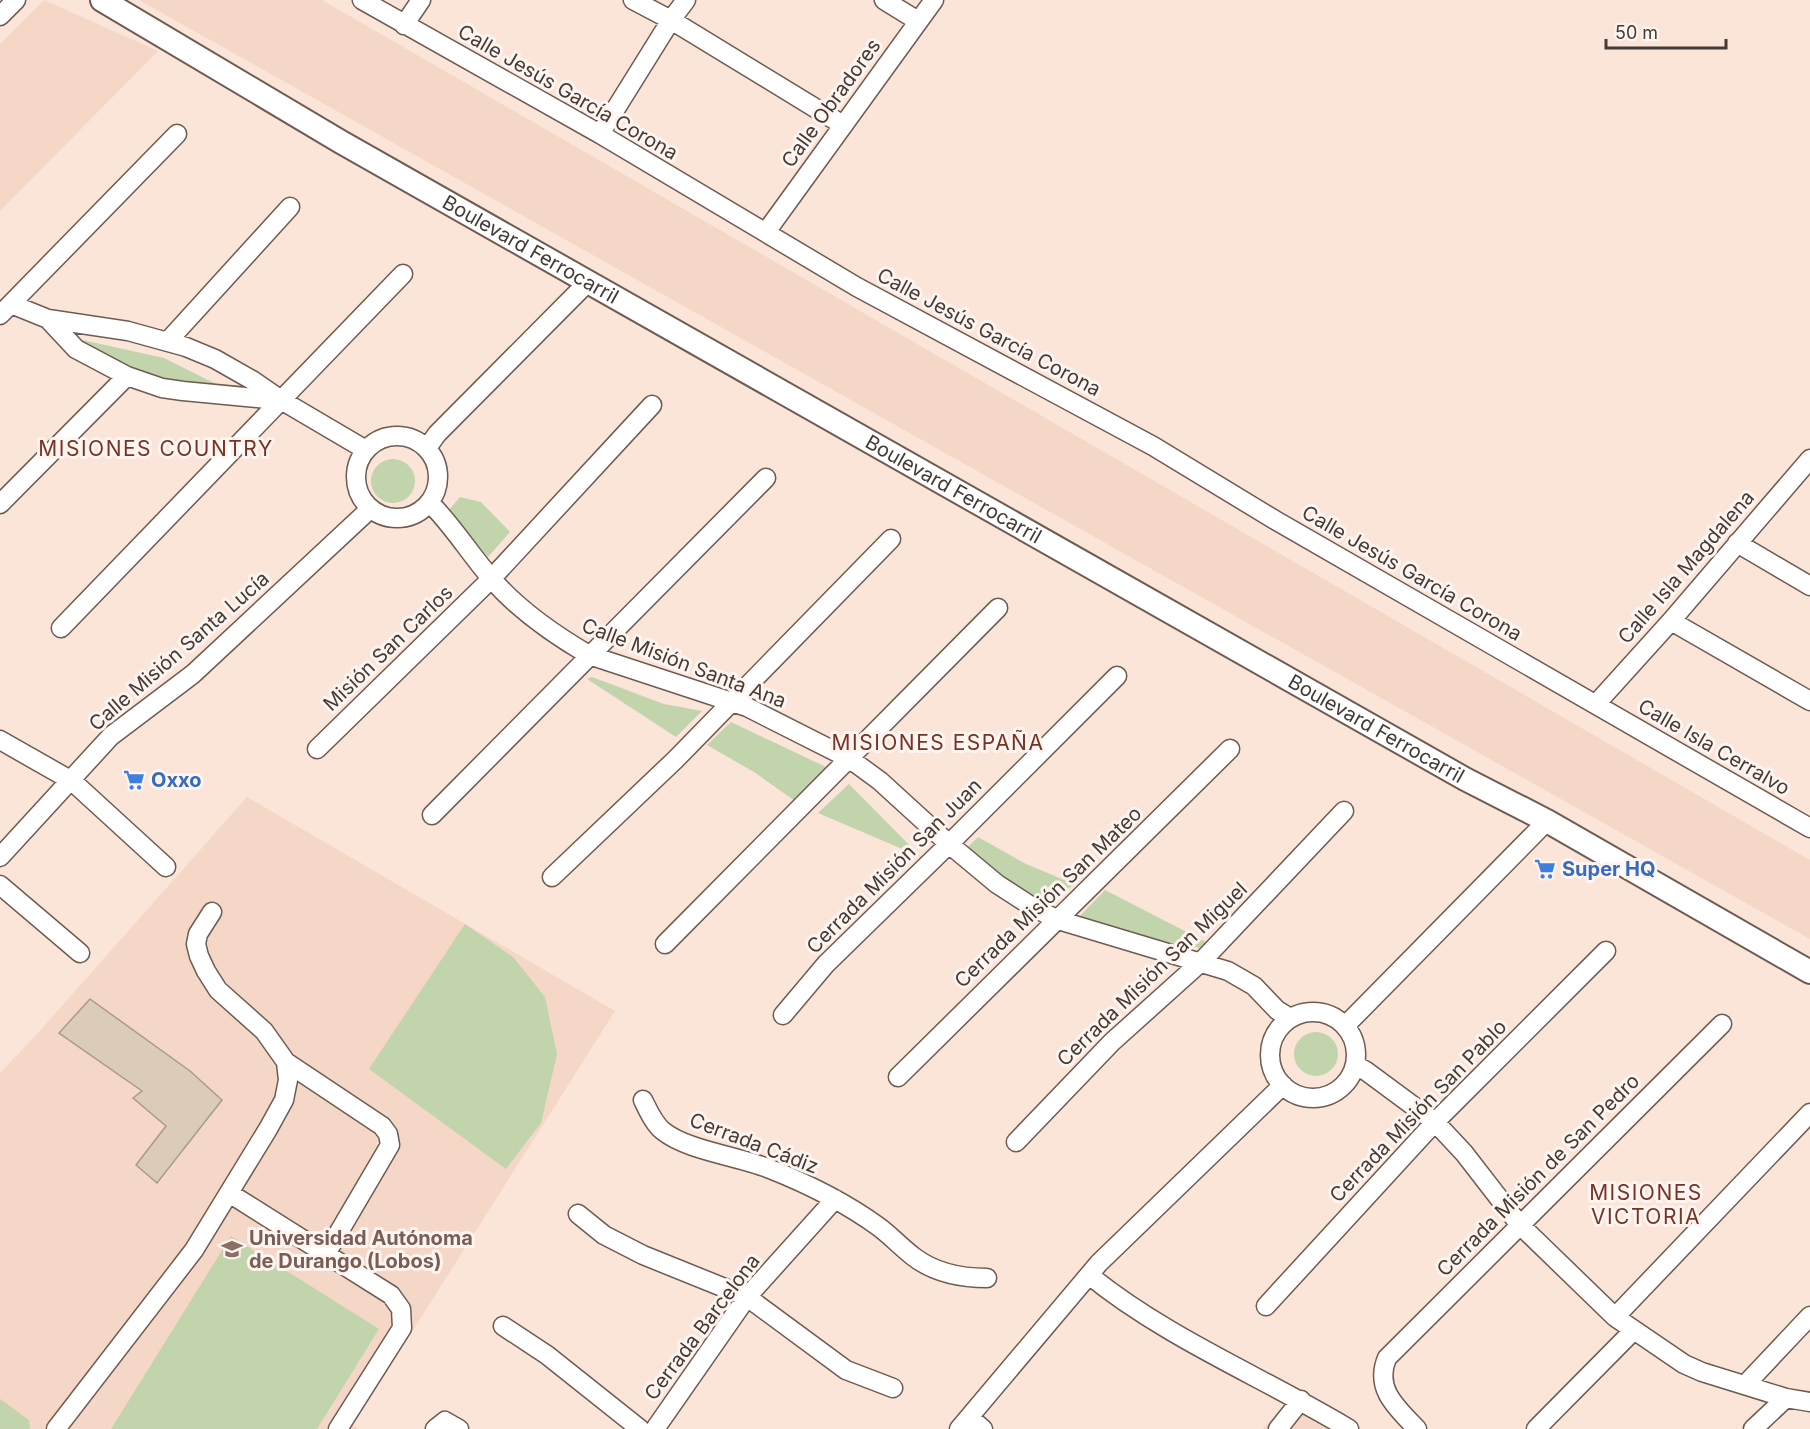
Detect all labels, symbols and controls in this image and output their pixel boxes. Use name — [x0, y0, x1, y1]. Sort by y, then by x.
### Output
scale bar — [1606, 12, 1726, 50]
street label: Calle Jesús García Corona — [454, 19, 682, 165]
text: 50 m — [1615, 22, 1658, 43]
street label: Calle Obradores — [776, 34, 886, 172]
street label: Boulevard Ferrocarril — [438, 190, 623, 309]
street label: Calle Jesús García Corona — [873, 263, 1105, 401]
street label: Boulevard Ferrocarril — [861, 430, 1046, 548]
district label: MISIONES COUNTRY — [38, 436, 274, 461]
street label: Calle Isla Magdalena — [1613, 486, 1759, 648]
street label: Calle Jesús García Corona — [1298, 500, 1526, 646]
street label: Calle Misión Santa Lucía — [84, 566, 274, 736]
street label: Misión San Carlos — [318, 580, 458, 716]
street label: Calle Misión Santa Ana — [579, 613, 789, 713]
street label: Boulevard Ferrocarril — [1284, 669, 1469, 788]
street label: Calle Isla Cerralvo — [1634, 694, 1794, 800]
district label: MISIONES ESPAÑA — [832, 729, 1044, 755]
supermarket icon: Oxxo — [122, 768, 146, 792]
place label: Oxxo — [151, 768, 201, 792]
street label: Cerrada Misión San Juan — [802, 774, 986, 958]
street label: Cerrada Misión San Mateo — [950, 801, 1146, 993]
supermarket icon: Super HQ — [1533, 857, 1557, 881]
place label: Super HQ — [1562, 857, 1655, 881]
street label: Cerrada Misión San Miguel — [1052, 877, 1252, 1071]
street label: Cerrada Misión San Pablo — [1325, 1015, 1511, 1207]
street label: Cerrada Misión de San Pedro — [1432, 1069, 1644, 1281]
street label: Cerrada Cádiz — [686, 1107, 822, 1179]
district label: MISIONES VICTORIA — [1589, 1180, 1703, 1229]
place label: Universidad Autónoma de Durango (Lobos) — [249, 1226, 473, 1273]
school or university icon: Universidad Autónoma de Durango (Lobos) — [220, 1237, 244, 1261]
street label: Cerrada Barcelona — [639, 1249, 765, 1405]

